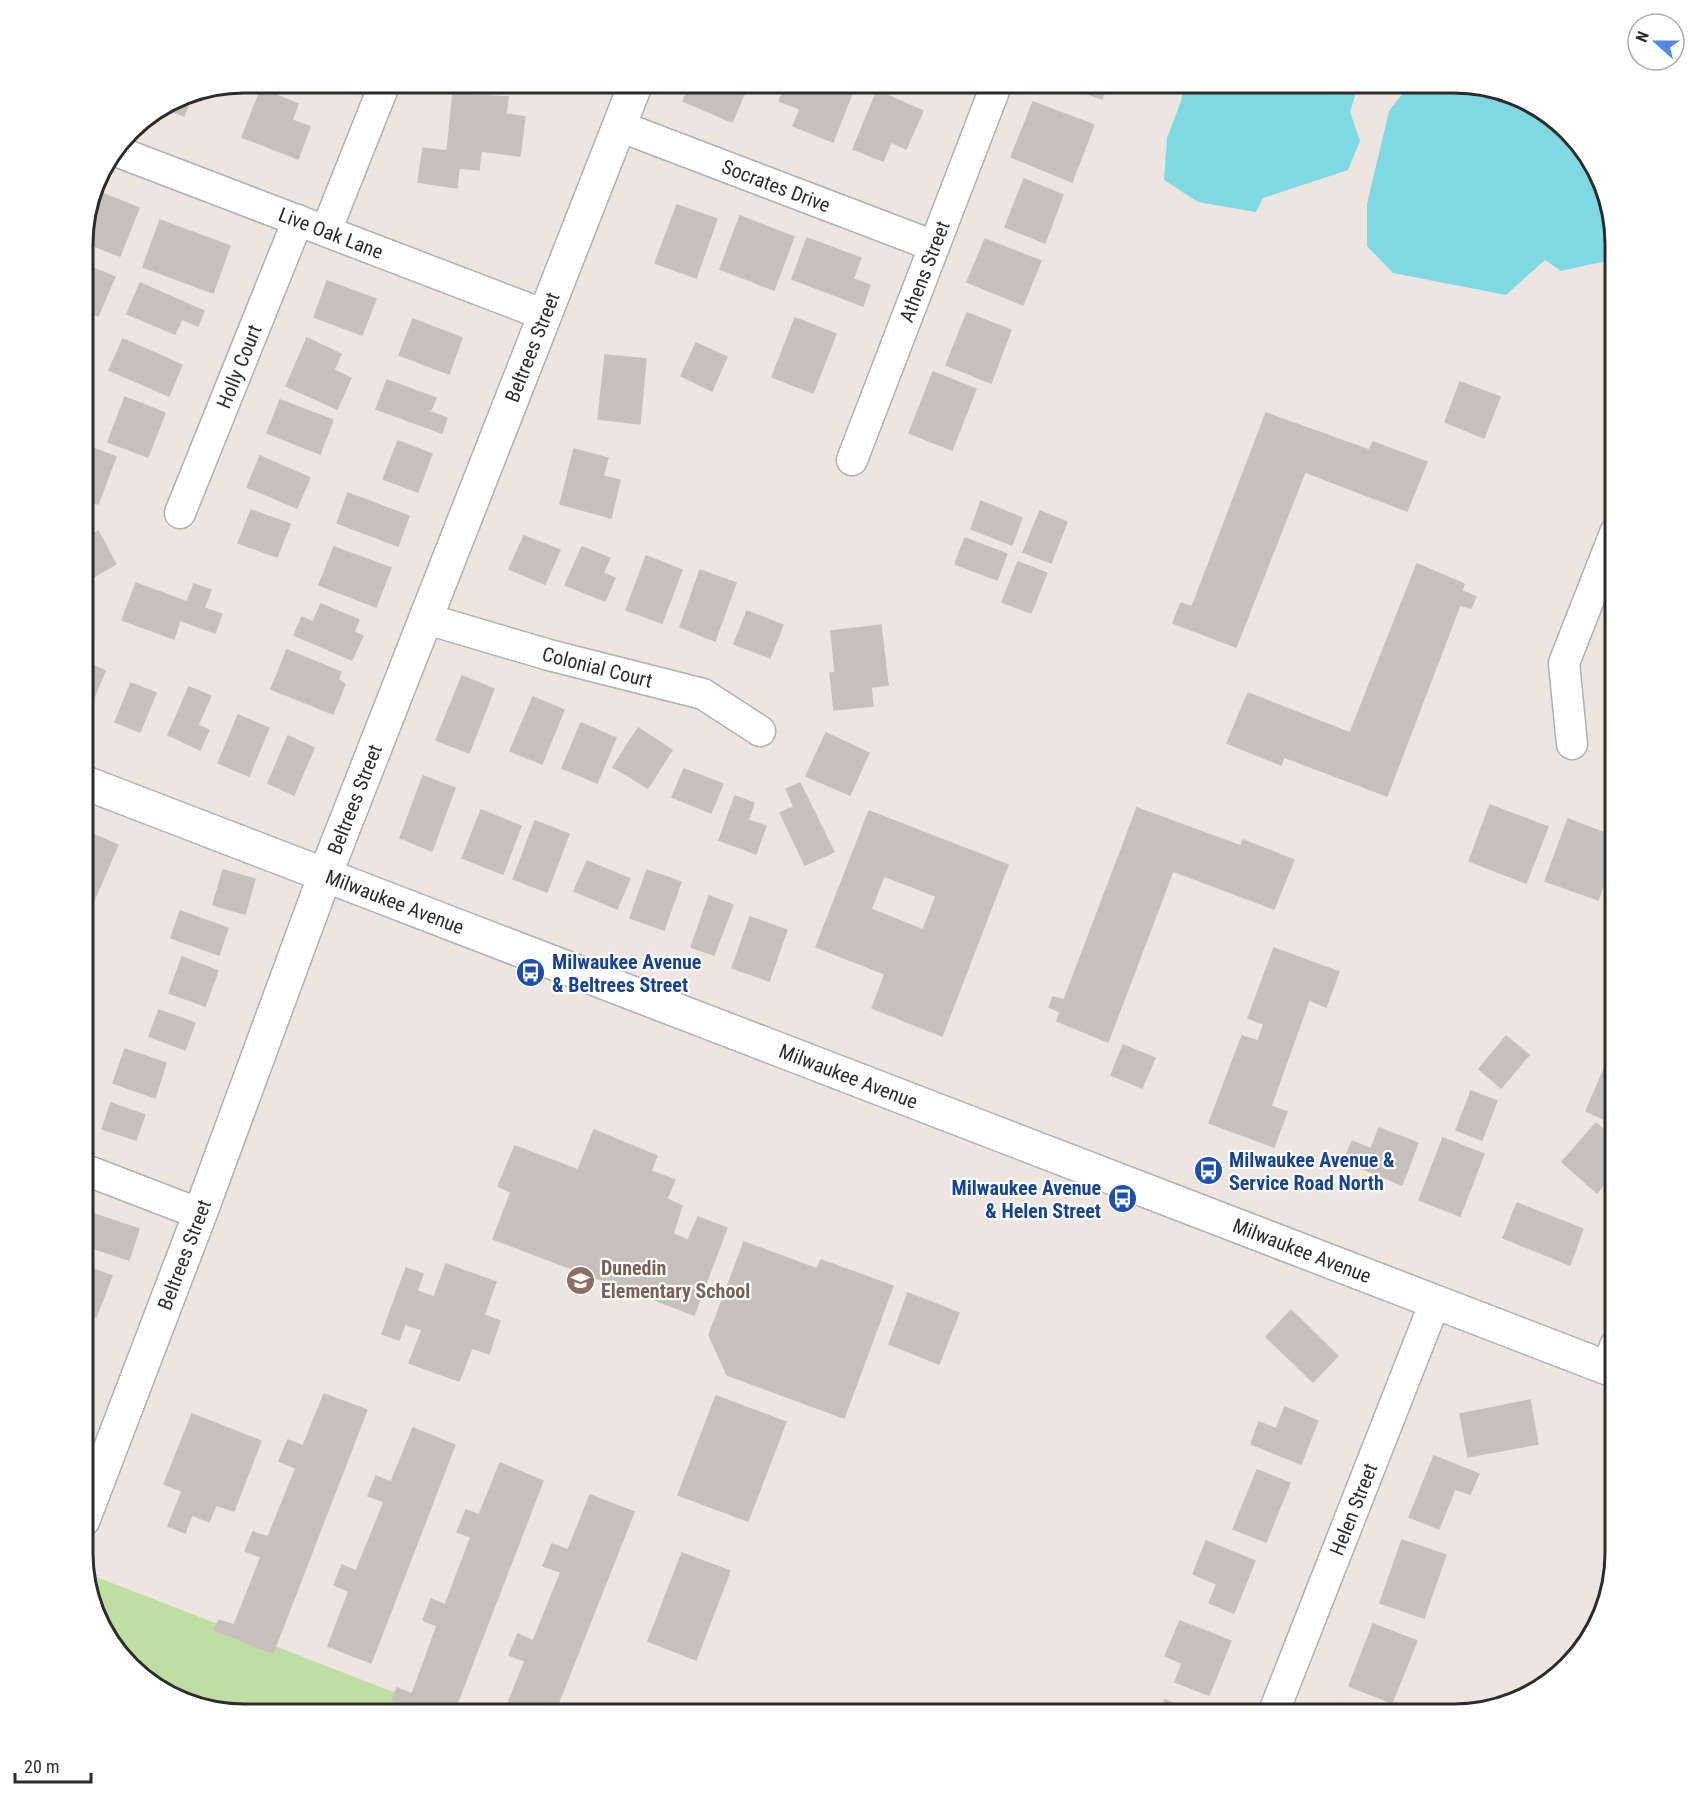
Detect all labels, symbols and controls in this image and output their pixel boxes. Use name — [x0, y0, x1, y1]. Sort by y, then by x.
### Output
north arrow — [1626, 12, 1686, 72]
text: N — [1632, 29, 1653, 45]
street label: Socrates Drive — [719, 154, 833, 217]
street label: Live Oak Lane — [275, 202, 386, 264]
street label: Athens Street — [894, 217, 955, 326]
street label: Beltrees Street — [500, 289, 565, 406]
street label: Holly Court — [211, 321, 267, 412]
street label: Colonial Court — [539, 642, 655, 693]
street label: Beltrees Street — [322, 741, 387, 858]
street label: Milwaukee Avenue — [322, 864, 467, 939]
place label: Milwaukee Avenue & Beltrees Street — [552, 950, 701, 997]
bus stop icon: Milwaukee Avenue & Beltrees Street — [515, 957, 547, 989]
street label: Milwaukee Avenue — [776, 1039, 921, 1114]
place label: Milwaukee Avenue & Service Road North — [1229, 1148, 1395, 1195]
bus stop icon: Milwaukee Avenue & Service Road North — [1192, 1155, 1224, 1187]
place label: Milwaukee Avenue & Helen Street — [952, 1176, 1101, 1223]
bus stop icon: Milwaukee Avenue & Helen Street — [1106, 1183, 1138, 1215]
street label: Beltrees Street — [152, 1196, 216, 1313]
street label: Milwaukee Avenue — [1229, 1213, 1375, 1288]
place label: Dunedin Elementary School — [601, 1256, 750, 1303]
school or university icon: Dunedin Elementary School — [564, 1264, 596, 1296]
street label: Helen Street — [1325, 1460, 1382, 1559]
scale bar — [15, 1746, 92, 1784]
text: 20 m — [24, 1756, 59, 1777]

